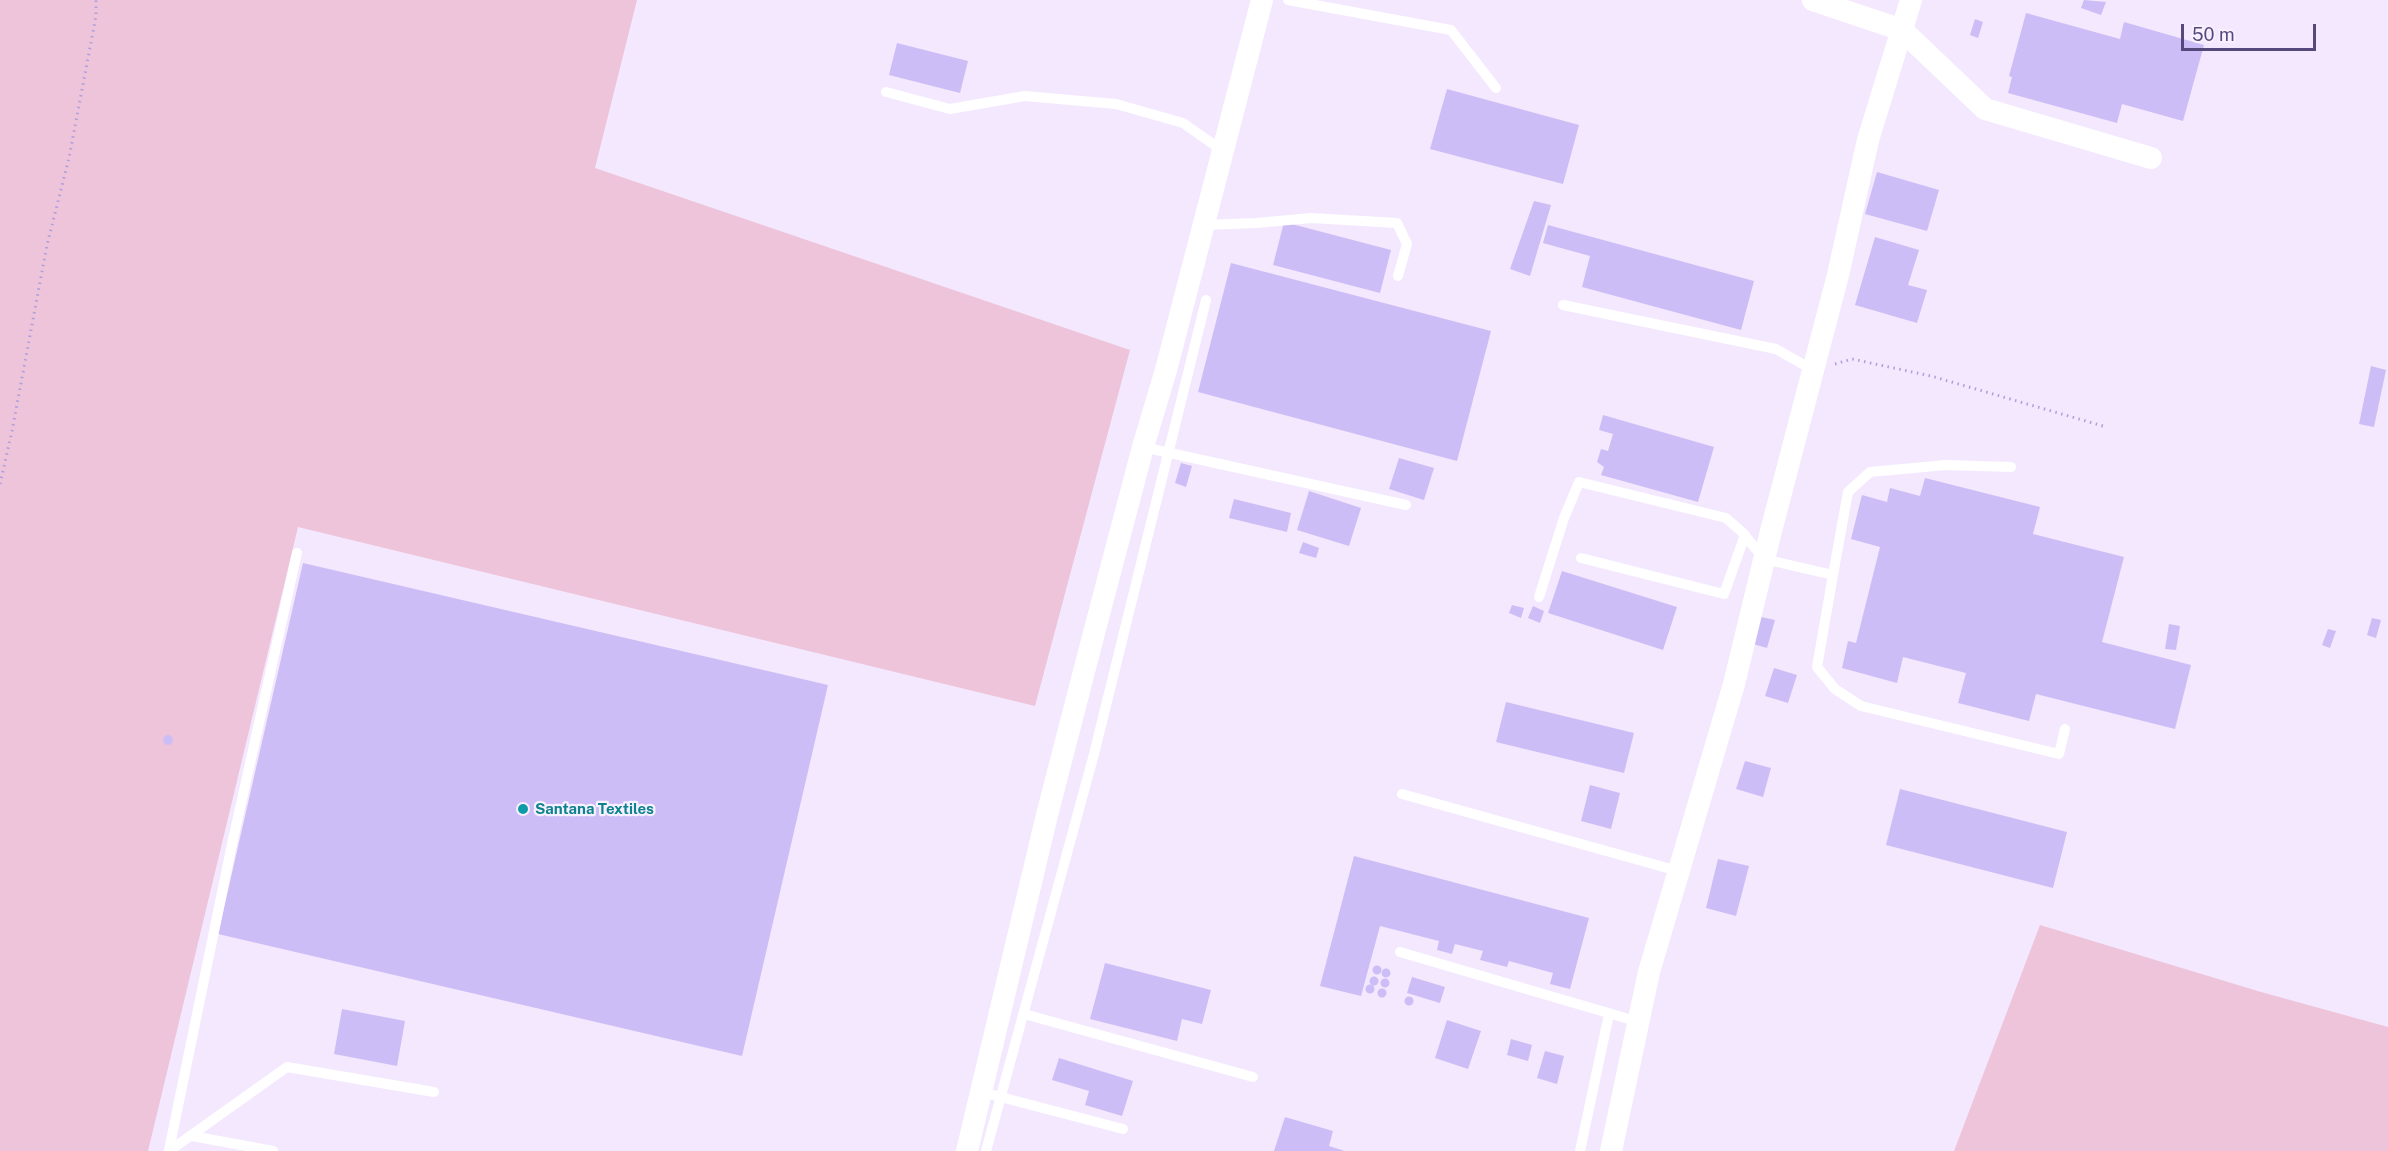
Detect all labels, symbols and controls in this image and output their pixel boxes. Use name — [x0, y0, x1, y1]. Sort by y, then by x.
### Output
scale bar — [2184, 12, 2319, 50]
text: 50 m — [2192, 24, 2235, 45]
place label: Santana Textiles — [535, 800, 654, 818]
marker: Santana Textiles — [516, 802, 530, 816]

